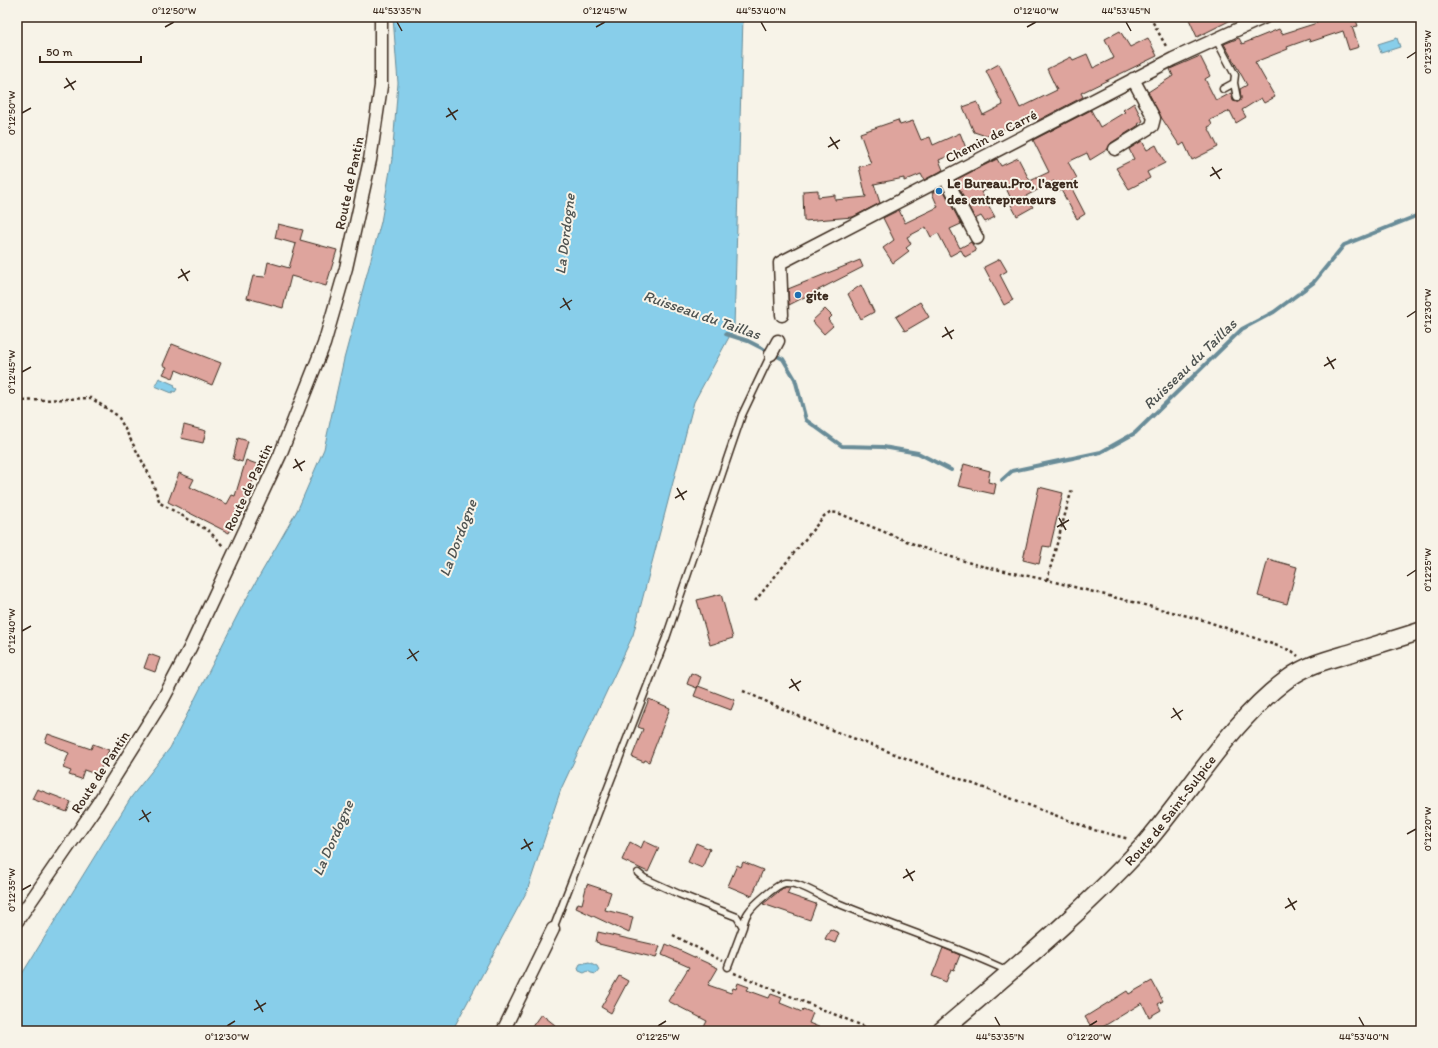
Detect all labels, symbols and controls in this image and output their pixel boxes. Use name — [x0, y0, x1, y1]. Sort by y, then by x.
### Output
text: 0°12'50"W — [152, 4, 197, 17]
text: 44°53'35"N — [373, 4, 422, 17]
text: 0°12'45"W — [583, 4, 628, 17]
text: 44°53'40"N — [736, 4, 786, 17]
text: 0°12'40"W — [1013, 4, 1059, 17]
text: 44°53'45"N — [1101, 4, 1151, 17]
text: 0°12'35"W — [1421, 30, 1434, 74]
scale bar — [40, 38, 141, 64]
text: 50 m — [46, 45, 72, 59]
text: 0°12'50"W — [5, 90, 18, 135]
street label: Chemin de Carré — [943, 106, 1040, 167]
street label: Route de Pantin — [331, 134, 368, 231]
place label: Le Bureau.Pro, l'agent des entrepreneurs — [947, 175, 1079, 208]
marker: Le Bureau.Pro, l'agent des entrepreneurs — [934, 186, 944, 196]
water label: La Dordogne — [551, 192, 579, 275]
water label: Ruisseau du Taillas — [641, 287, 764, 344]
place label: gite — [806, 287, 829, 304]
text: 0°12'30"W — [1421, 288, 1434, 333]
marker: gite — [793, 290, 803, 300]
water label: Ruisseau du Taillas — [1140, 314, 1241, 413]
text: 0°12'45"W — [5, 349, 18, 394]
street label: Route de Pantin — [221, 440, 276, 534]
water label: La Dordogne — [435, 496, 481, 579]
text: 0°12'25"W — [1421, 548, 1434, 592]
text: 0°12'40"W — [5, 608, 18, 654]
street label: Route de Pantin — [67, 727, 134, 817]
street label: Route de Saint-Sulpice — [1121, 752, 1220, 869]
water label: La Dordogne — [308, 797, 358, 879]
text: 0°12'20"W — [1421, 806, 1434, 851]
text: 0°12'35"W — [5, 868, 18, 912]
text: 0°12'30"W — [205, 1030, 250, 1043]
text: 0°12'25"W — [636, 1030, 680, 1043]
text: 44°53'35"N — [976, 1030, 1025, 1043]
text: 0°12'20"W — [1067, 1030, 1112, 1043]
text: 44°53'40"N — [1339, 1030, 1389, 1043]

